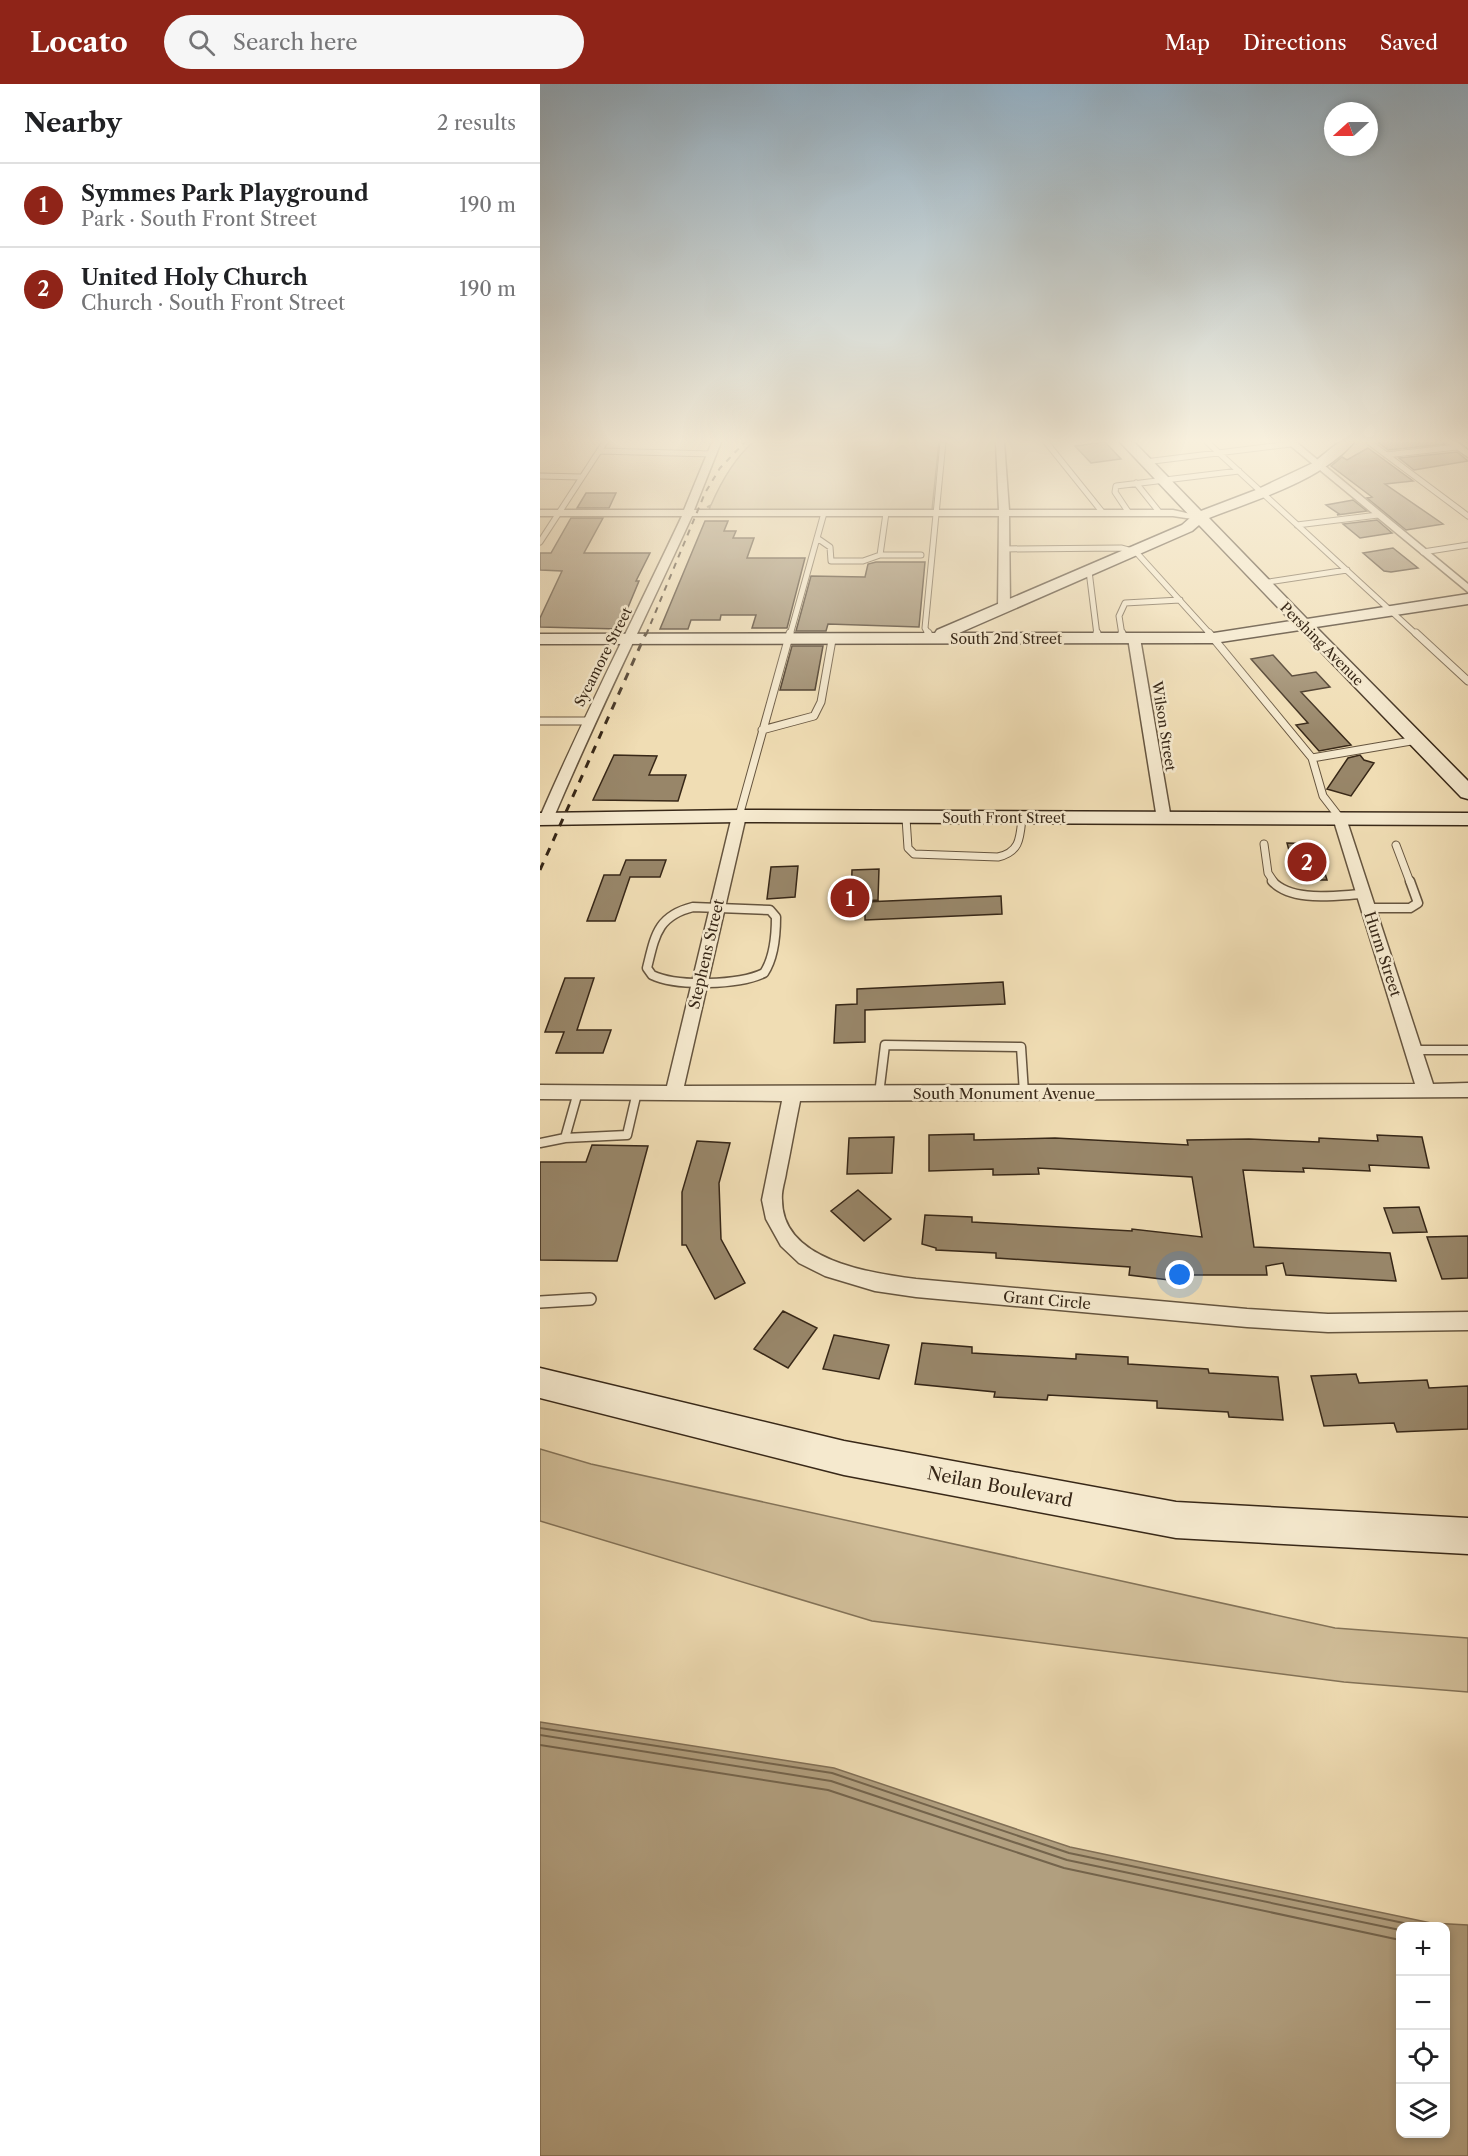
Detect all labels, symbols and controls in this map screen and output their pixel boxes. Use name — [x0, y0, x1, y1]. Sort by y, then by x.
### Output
search box — [164, 15, 584, 69]
text: Locato — [30, 25, 128, 59]
icon: search — [185, 26, 218, 59]
text: Search here — [233, 29, 358, 56]
text: Map — [1165, 30, 1210, 55]
text: Directions — [1243, 30, 1347, 55]
text: Saved — [1380, 30, 1438, 55]
north arrow — [1324, 102, 1378, 156]
text: Nearby — [24, 107, 122, 139]
text: 2 results — [437, 111, 516, 135]
text: Symmes Park Playground — [81, 180, 369, 207]
text: 1 — [39, 193, 48, 217]
text: 190 m — [459, 193, 516, 217]
text: Park · South Front Street — [81, 207, 317, 231]
text: United Holy Church — [81, 264, 308, 291]
text: 2 — [38, 277, 49, 301]
text: 190 m — [459, 277, 516, 301]
text: Church · South Front Street — [81, 291, 345, 315]
street label: Pershing Avenue — [1276, 598, 1368, 690]
street label: Sycamore Street — [570, 604, 636, 710]
street label: South 2nd Street — [950, 630, 1062, 648]
street label: Wilson Street — [1148, 679, 1180, 772]
street label: South Front Street — [942, 809, 1066, 827]
pin: 2 — [1288, 840, 1326, 884]
pin: 1 — [830, 876, 870, 920]
street label: Stephens Street — [684, 897, 728, 1011]
street label: Hurm Street — [1360, 909, 1406, 1000]
street label: South Monument Avenue — [913, 1084, 1095, 1103]
your location — [1165, 1260, 1194, 1289]
street label: Grant Circle — [1002, 1287, 1092, 1313]
street label: Neilan Boulevard — [925, 1462, 1075, 1512]
map controls — [1396, 1922, 1450, 2138]
button: + — [1396, 1922, 1450, 1976]
button: − — [1396, 1976, 1450, 2030]
button: locate — [1396, 2030, 1450, 2084]
button: layers — [1396, 2084, 1450, 2138]

